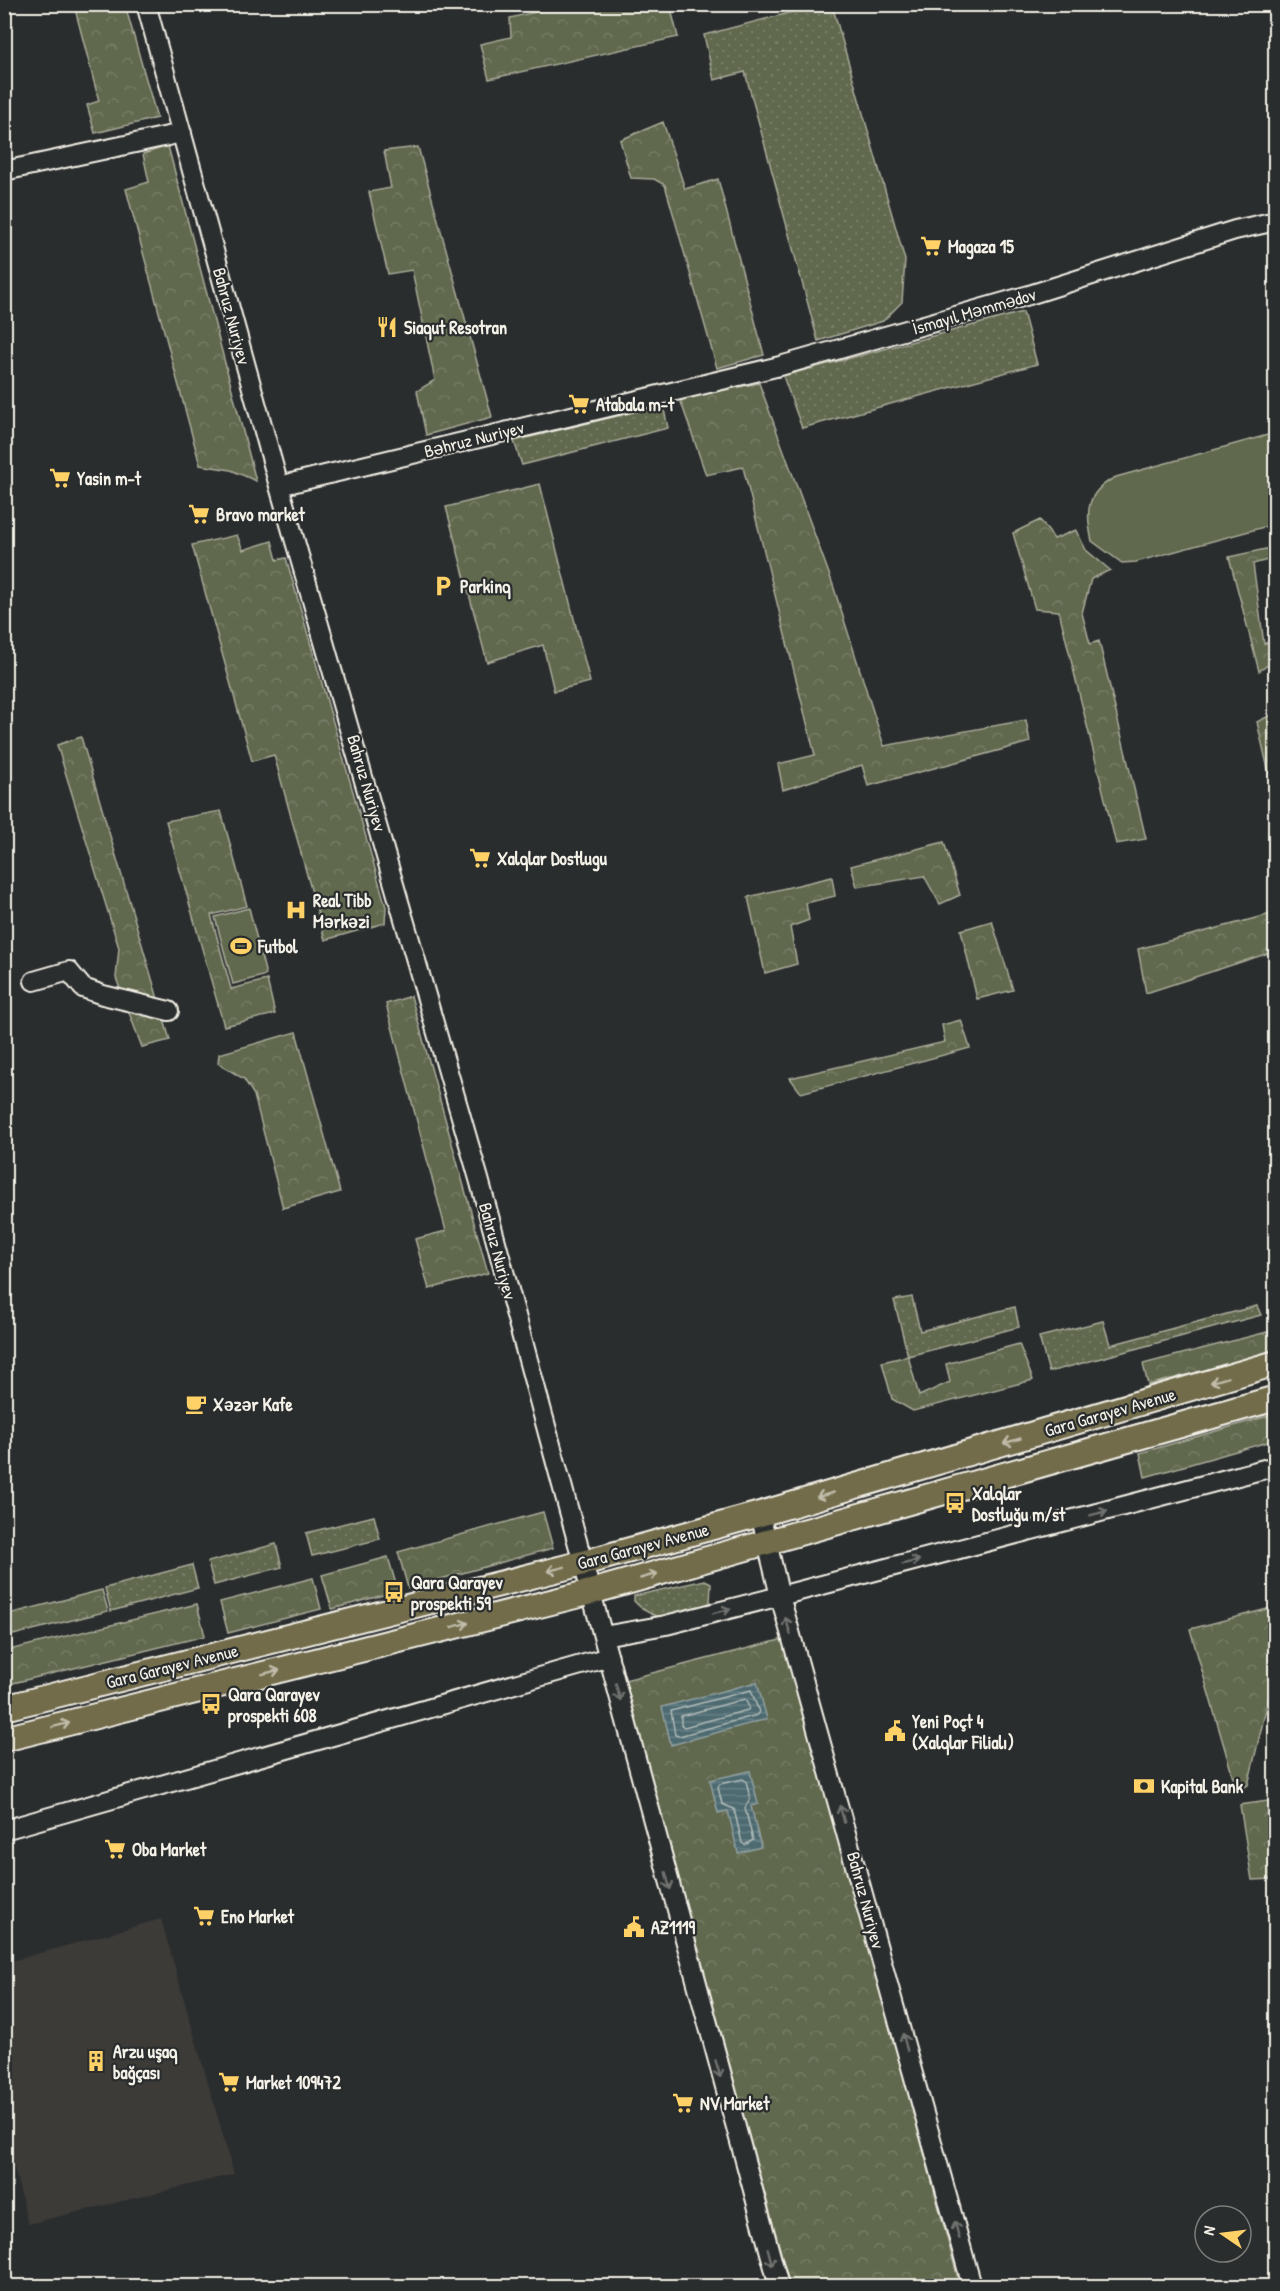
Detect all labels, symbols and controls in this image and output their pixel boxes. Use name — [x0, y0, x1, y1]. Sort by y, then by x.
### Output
supermarket icon: Magaza 15 — [919, 234, 943, 258]
place label: Magaza 15 — [948, 234, 1014, 260]
street label: Bahruz Nuriyev — [207, 265, 257, 367]
street label: İsmayıl Məmmədov — [909, 281, 1039, 341]
restaurant icon: Siaqut Resotran — [375, 315, 399, 339]
place label: Siaqut Resotran — [404, 315, 507, 341]
supermarket icon: Atabala m-t — [567, 392, 591, 416]
place label: Atabala m-t — [596, 392, 675, 417]
street label: Bəhruz Nuriyev — [421, 414, 527, 464]
supermarket icon: Yasin m-t — [48, 466, 72, 490]
place label: Yasin m-t — [77, 466, 142, 491]
supermarket icon: Bravo market — [187, 502, 211, 526]
place label: Bravo market — [216, 502, 306, 527]
parking icon: Parkinq — [431, 574, 455, 598]
place label: Parkinq — [460, 574, 511, 600]
street label: Bahruz Nuriyev — [341, 732, 393, 834]
supermarket icon: Xalqlar Dostlugu — [468, 846, 492, 870]
place label: Xalqlar Dostlugu — [497, 846, 608, 872]
place label: Real Tibb Mərkəzi — [313, 888, 372, 934]
hospital icon: Real Tibb Mərkəzi — [284, 898, 308, 922]
sports icon: Futbol — [229, 934, 253, 958]
place label: Futbol — [257, 934, 299, 959]
street label: Bahruz Nuriyev — [473, 1200, 523, 1302]
one-way arrow — [1210, 1375, 1229, 1386]
street label: Gara Garayev Avenue — [1042, 1381, 1178, 1443]
cafe icon: Xəzər Kafe — [184, 1392, 208, 1416]
place label: Xəzər Kafe — [213, 1392, 294, 1417]
one-way arrow — [1003, 1436, 1022, 1447]
place label: Xalqlar Dostluğu m/st — [972, 1481, 1066, 1528]
one-way arrow — [816, 1490, 835, 1501]
bus stop icon: Xalqlar Dostluğu m/st — [943, 1491, 967, 1515]
one-way arrow — [1089, 1507, 1108, 1519]
street label: Gara Garayev Avenue — [574, 1516, 712, 1576]
one-way arrow — [901, 1556, 920, 1568]
one-way arrow — [547, 1564, 566, 1576]
one-way arrow — [639, 1569, 658, 1581]
place label: Qara Qarayev prospekti 59 — [411, 1570, 504, 1617]
bus stop icon: Qara Qarayev prospekti 59 — [382, 1580, 406, 1604]
one-way arrow — [712, 1604, 731, 1616]
one-way arrow — [782, 1617, 793, 1636]
one-way arrow — [450, 1618, 469, 1630]
street label: Gara Garayev Avenue — [103, 1638, 241, 1694]
one-way arrow — [261, 1666, 280, 1678]
place label: Qara Qarayev prospekti 608 — [228, 1682, 321, 1729]
one-way arrow — [613, 1683, 624, 1702]
bus stop icon: Qara Qarayev prospekti 608 — [199, 1692, 223, 1716]
place label: Yeni Poçt 4 (Xalqlar Filialı) — [912, 1709, 1014, 1756]
one-way arrow — [51, 1719, 70, 1730]
public building icon: Yeni Poçt 4 (Xalqlar Filialı) — [883, 1719, 907, 1743]
bank icon: Kapital Bank — [1132, 1774, 1156, 1798]
place label: Kapital Bank — [1161, 1774, 1244, 1800]
one-way arrow — [836, 1804, 847, 1823]
supermarket icon: Oba Market — [103, 1837, 127, 1861]
place label: Oba Market — [132, 1837, 207, 1862]
street label: Bahruz Nuriyev — [841, 1849, 891, 1951]
one-way arrow — [662, 1871, 674, 1890]
supermarket icon: Eno Market — [192, 1904, 216, 1928]
place label: Eno Market — [221, 1904, 295, 1929]
public building icon: AZ1119 — [622, 1915, 646, 1939]
place label: AZ1119 — [651, 1915, 696, 1940]
one-way arrow — [899, 2033, 910, 2052]
place label: Arzu uşaq bağçası — [113, 2039, 178, 2086]
building icon: Arzu uşaq bağçası — [84, 2049, 108, 2073]
one-way arrow — [713, 2059, 724, 2078]
supermarket icon: Market 109472 — [217, 2070, 241, 2094]
place label: Market 109472 — [246, 2070, 342, 2095]
supermarket icon: NV Market — [671, 2091, 695, 2115]
place label: NV Market — [700, 2091, 770, 2116]
north arrow — [1193, 2204, 1253, 2264]
one-way arrow — [951, 2221, 962, 2240]
text: N — [1197, 2223, 1220, 2237]
one-way arrow — [765, 2247, 777, 2266]

